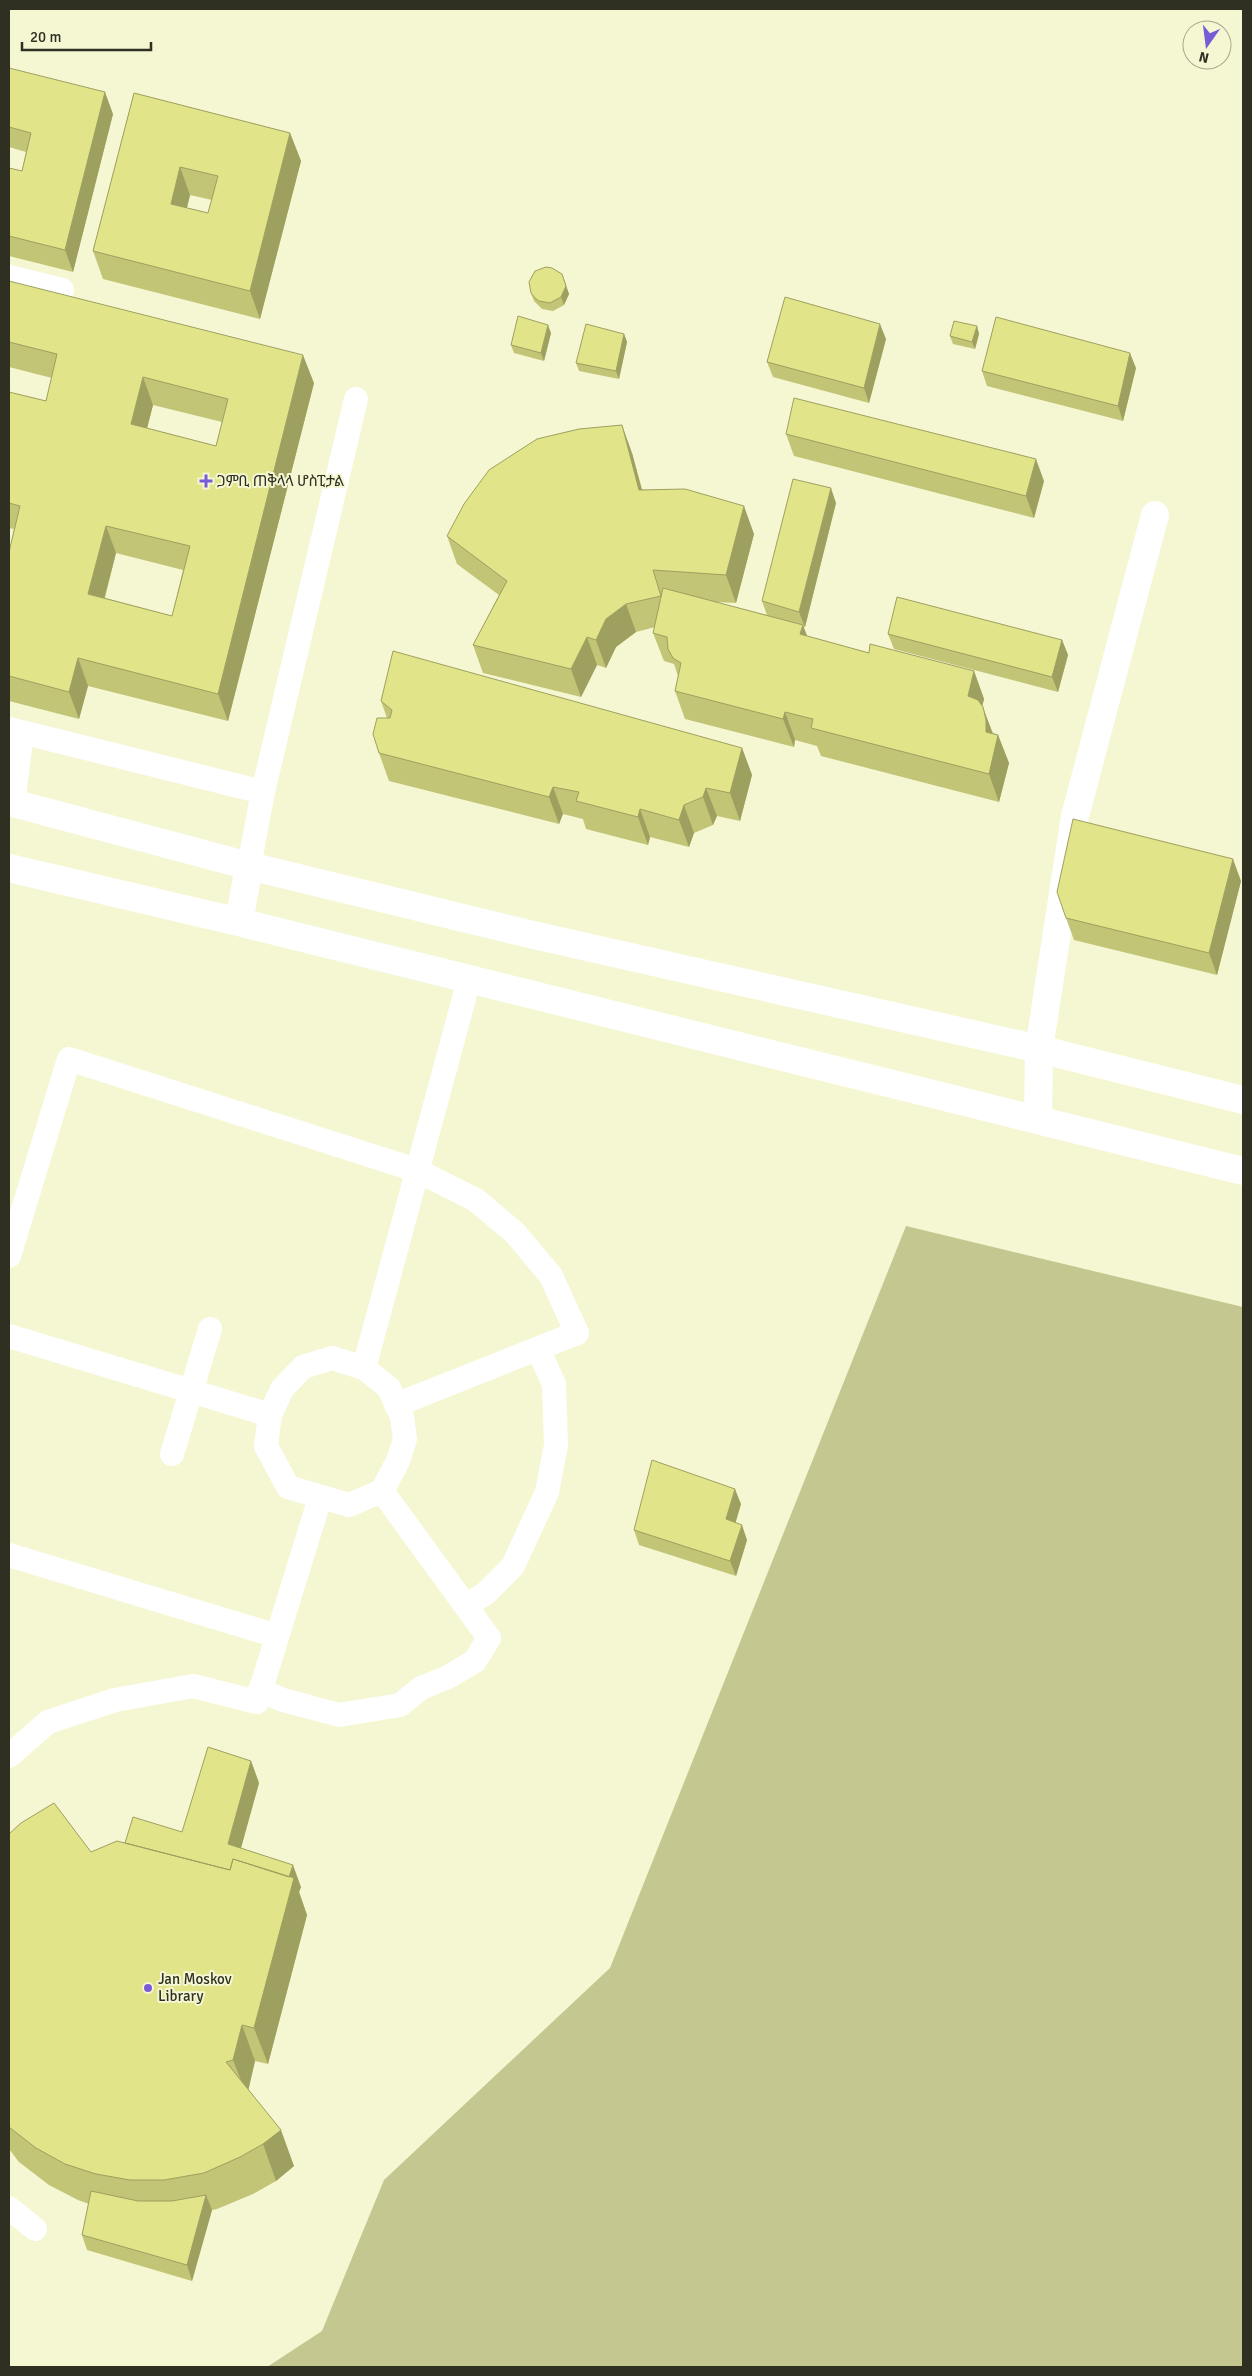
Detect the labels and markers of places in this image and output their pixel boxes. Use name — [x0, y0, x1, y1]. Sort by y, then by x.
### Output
place label: ጋምቢ ጠቅላላ ሆስፒታል — [217, 472, 344, 490]
marker: ጋምቢ ጠቅላላ ሆስፒታል — [199, 474, 213, 488]
place label: Jan Moskov Library — [158, 1970, 232, 2005]
marker: Jan Moskov Library — [142, 1982, 154, 1994]

